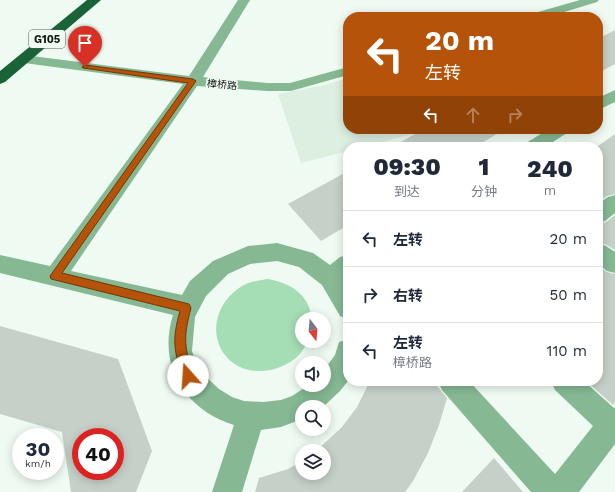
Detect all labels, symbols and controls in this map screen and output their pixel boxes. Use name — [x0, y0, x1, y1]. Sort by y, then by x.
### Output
text: 20 m — [425, 24, 494, 57]
pin — [68, 26, 102, 67]
icon: left — [359, 28, 411, 80]
road number: G105 — [29, 30, 65, 48]
icon: arrive — [74, 32, 96, 54]
text: 左转 — [425, 62, 461, 83]
street label: 樟桥路 — [207, 78, 237, 91]
icon: left — [420, 104, 442, 126]
icon: ahead — [462, 104, 484, 126]
icon: right — [504, 104, 526, 126]
text: 09:30 — [373, 153, 441, 181]
text: 1 — [479, 153, 489, 181]
text: 240 — [527, 155, 573, 183]
text: m — [544, 183, 556, 198]
text: 到达 — [394, 184, 420, 199]
text: 分钟 — [471, 184, 497, 199]
icon: left — [359, 228, 381, 250]
text: 20 m — [550, 230, 587, 248]
text: 左转 — [393, 231, 423, 249]
icon: right — [359, 284, 381, 306]
text: 50 m — [550, 286, 587, 304]
text: 右转 — [393, 287, 423, 305]
north arrow — [295, 312, 331, 348]
map controls — [295, 312, 331, 480]
text: 左转 — [393, 334, 423, 352]
icon: left — [359, 340, 381, 362]
text: 110 m — [547, 342, 587, 360]
position arrow — [167, 355, 209, 397]
text: 樟桥路 — [393, 355, 432, 370]
button: sound — [295, 356, 331, 392]
button: search — [295, 400, 331, 436]
speed limit sign: 40 — [72, 428, 124, 480]
text: 30 — [26, 437, 50, 461]
button: layers — [295, 444, 331, 480]
text: km/h — [25, 458, 51, 469]

